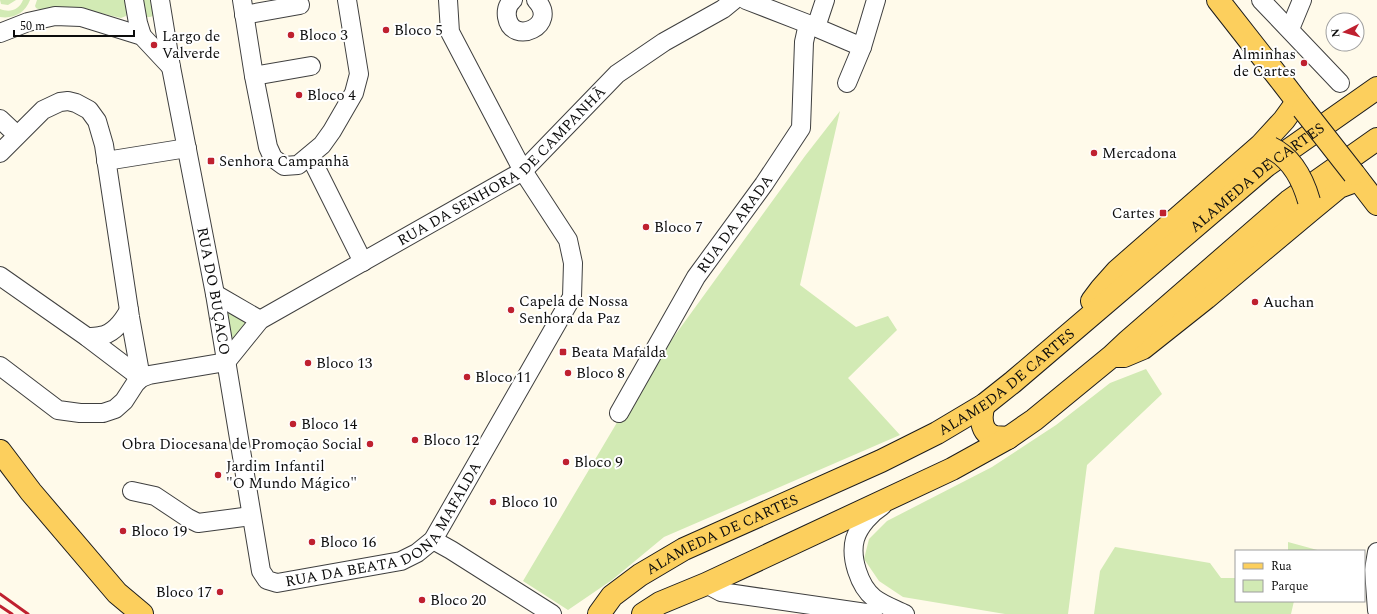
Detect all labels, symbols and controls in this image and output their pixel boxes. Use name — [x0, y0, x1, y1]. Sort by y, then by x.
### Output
scale bar — [14, 12, 134, 38]
north arrow — [1325, 12, 1365, 52]
text: 50 m — [20, 17, 45, 36]
place label: Bloco 5 — [394, 19, 443, 42]
place label: Bloco 3 — [299, 24, 348, 47]
place label: Largo de Valverde — [162, 25, 220, 65]
marker: Bloco 5 — [381, 25, 391, 35]
text: N — [1327, 28, 1344, 38]
marker: Bloco 3 — [286, 30, 296, 40]
marker: Largo de Valverde — [149, 40, 159, 50]
place label: Alminhas de Cartes — [1232, 43, 1296, 83]
marker: Alminhas de Cartes — [1299, 58, 1309, 68]
street label: RUA DA SENHORA DE CAMPANHÃ — [393, 81, 611, 252]
place label: Bloco 4 — [307, 84, 356, 107]
marker: Bloco 4 — [294, 90, 304, 100]
street label: ALAMEDA DE CARTES — [1184, 117, 1329, 238]
place label: Mercadona — [1102, 142, 1177, 165]
marker: Mercadona — [1089, 148, 1099, 158]
place label: Senhora Campanhã — [219, 150, 350, 173]
marker: Senhora Campanhã — [206, 156, 216, 166]
street label: RUA DA ARADA — [691, 170, 779, 278]
place label: Cartes — [1112, 202, 1155, 225]
marker: Cartes — [1158, 208, 1168, 218]
place label: Bloco 7 — [654, 216, 703, 239]
marker: Bloco 7 — [641, 222, 651, 232]
street label: RUA DO BUÇACO — [191, 225, 236, 357]
place label: Capela de Nossa Senhora da Paz — [519, 290, 629, 330]
place label: Auchan — [1263, 291, 1315, 314]
marker: Auchan — [1250, 297, 1260, 307]
marker: Capela de Nossa Senhora da Paz — [506, 305, 516, 315]
street label: ALAMEDA DE CARTES — [934, 323, 1080, 441]
place label: Beata Mafalda — [571, 341, 667, 364]
marker: Beata Mafalda — [558, 347, 568, 357]
place label: Bloco 13 — [316, 352, 373, 375]
marker: Bloco 13 — [303, 358, 313, 368]
place label: Bloco 8 — [576, 362, 625, 385]
place label: Bloco 11 — [475, 366, 531, 389]
marker: Bloco 8 — [563, 368, 573, 378]
marker: Bloco 11 — [462, 372, 472, 382]
place label: Bloco 14 — [301, 413, 358, 436]
marker: Bloco 14 — [288, 419, 298, 429]
place label: Bloco 12 — [423, 429, 479, 452]
place label: Obra Diocesana de Promoção Social — [122, 433, 362, 456]
marker: Bloco 12 — [410, 435, 420, 445]
marker: Obra Diocesana de Promoção Social — [365, 439, 375, 449]
place label: Bloco 9 — [574, 451, 623, 474]
place label: Jardim Infantil "O Mundo Mágico" — [226, 455, 357, 495]
street label: RUA DA BEATA DONA MAFALDA — [283, 457, 487, 593]
marker: Bloco 9 — [561, 457, 571, 467]
marker: Jardim Infantil "O Mundo Mágico" — [213, 470, 223, 480]
street label: ALAMEDA DE CARTES — [641, 488, 802, 581]
place label: Bloco 10 — [501, 491, 557, 514]
marker: Bloco 10 — [488, 497, 498, 507]
place label: Bloco 19 — [131, 520, 187, 543]
marker: Bloco 19 — [118, 526, 128, 536]
place label: Bloco 16 — [320, 531, 377, 554]
marker: Bloco 16 — [307, 537, 317, 547]
legend — [1235, 550, 1365, 602]
text: Rua — [1271, 557, 1292, 576]
text: Parque — [1271, 577, 1308, 596]
place label: Bloco 17 — [156, 581, 212, 604]
marker: Bloco 17 — [215, 587, 225, 597]
place label: Bloco 20 — [430, 589, 486, 612]
marker: Bloco 20 — [417, 595, 427, 605]

